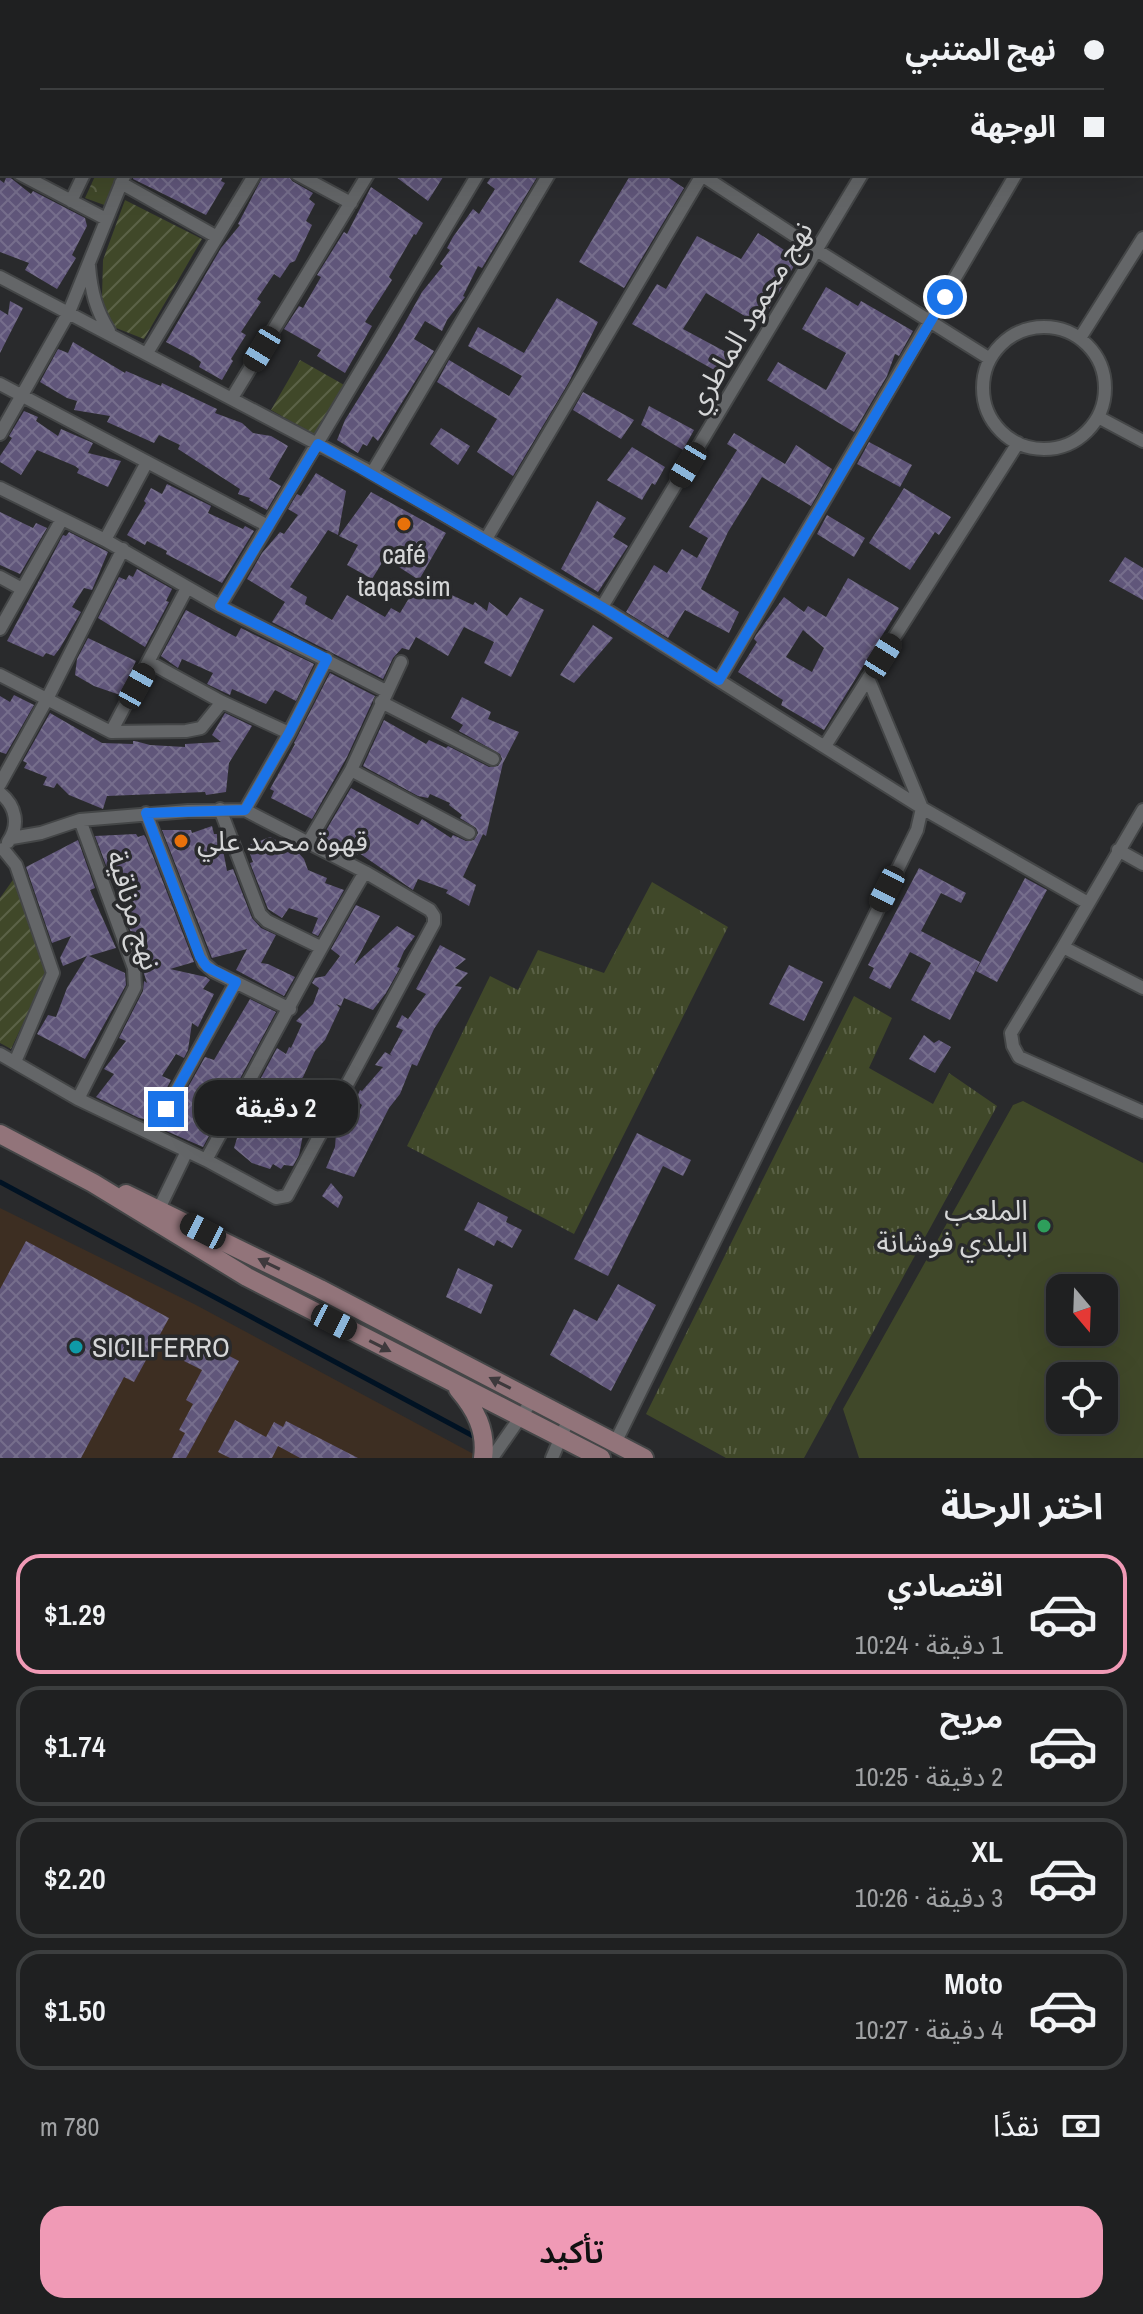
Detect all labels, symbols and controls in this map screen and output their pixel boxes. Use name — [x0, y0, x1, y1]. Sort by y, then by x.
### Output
text: نهج المتنبي — [905, 29, 1056, 69]
text: الوجهة — [971, 106, 1056, 146]
street label: نهج محمود الماطري — [677, 214, 823, 421]
route start — [927, 279, 963, 315]
car — [239, 322, 285, 376]
car — [665, 438, 711, 492]
marker: café taqassim — [395, 515, 413, 533]
place label: café taqassim — [357, 535, 451, 605]
car — [860, 629, 906, 683]
car — [115, 659, 159, 713]
place label: قهوة محمد علي — [197, 822, 368, 862]
marker: قهوة محمد علي — [172, 832, 190, 850]
street label: نهج مرناقية — [96, 845, 170, 975]
car — [865, 862, 909, 916]
callout: 2 دقيقة — [194, 1081, 358, 1137]
text: 2 دقيقة — [236, 1090, 316, 1125]
route end — [148, 1091, 184, 1127]
place label: الملعب البلدي فوشانة — [877, 1191, 1028, 1263]
car — [176, 1209, 230, 1253]
marker: الملعب البلدي فوشانة — [1035, 1217, 1053, 1235]
one-way arrow — [257, 1257, 281, 1271]
north arrow — [1046, 1274, 1118, 1346]
map controls — [1046, 1274, 1118, 1434]
car — [307, 1300, 361, 1344]
place label: SICILFERRO — [92, 1328, 230, 1366]
marker: SICILFERRO — [67, 1338, 85, 1356]
one-way arrow — [368, 1339, 391, 1352]
button: locate — [1046, 1362, 1118, 1434]
one-way arrow — [489, 1376, 512, 1389]
text: اختر الرحلة — [941, 1482, 1103, 1530]
text: اقتصادي — [888, 1565, 1003, 1605]
icon: car — [1027, 1578, 1099, 1650]
text: $1.29 — [44, 1594, 106, 1634]
text: 1 دقيقة · 10:24 — [855, 1627, 1003, 1662]
text: مريح — [940, 1697, 1003, 1737]
icon: car — [1027, 1710, 1099, 1782]
text: $1.74 — [44, 1726, 106, 1766]
text: 2 دقيقة · 10:25 — [855, 1759, 1003, 1794]
text: XL — [972, 1831, 1003, 1871]
icon: car — [1027, 1842, 1099, 1914]
text: $2.20 — [44, 1858, 106, 1898]
text: 3 دقيقة · 10:26 — [855, 1880, 1003, 1915]
text: Moto — [944, 1963, 1003, 2003]
icon: car — [1027, 1974, 1099, 2046]
text: $1.50 — [44, 1990, 106, 2030]
text: 4 دقيقة · 10:27 — [855, 2012, 1003, 2047]
icon: cash — [1059, 2104, 1103, 2148]
text: نقدًا — [993, 2105, 1039, 2145]
text: 780 m — [40, 2109, 99, 2144]
button: تأكيد — [40, 2206, 1103, 2298]

